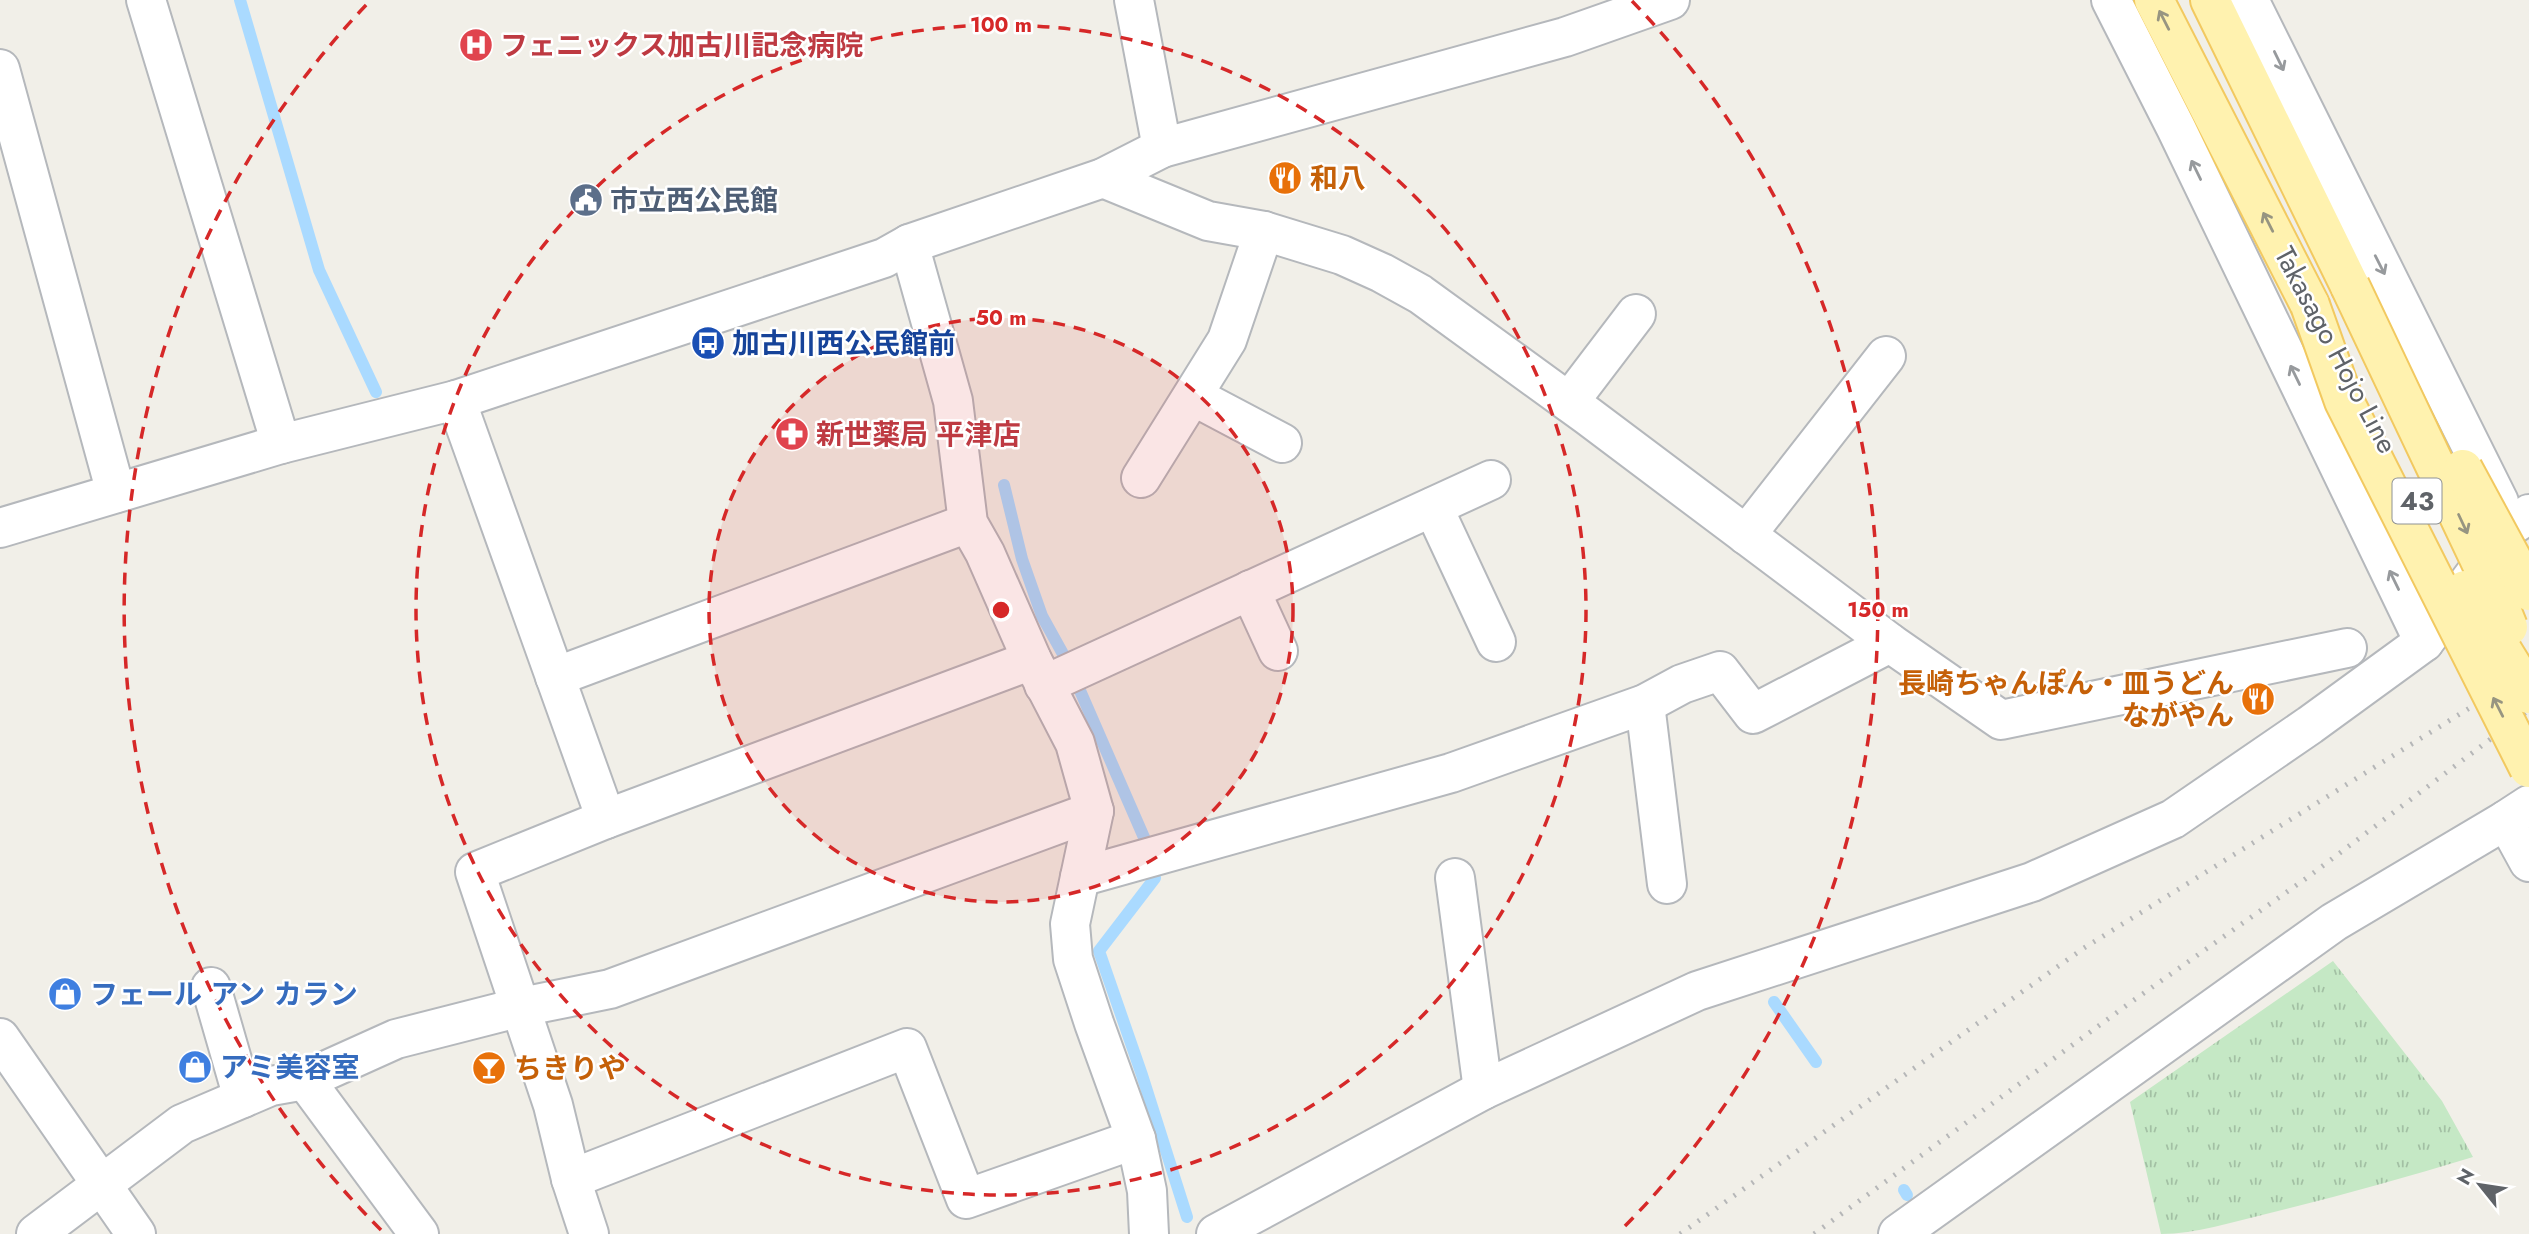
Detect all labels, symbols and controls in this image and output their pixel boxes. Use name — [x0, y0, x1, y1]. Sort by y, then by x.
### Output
text: 100 m — [970, 10, 1032, 40]
one-way arrow — [2157, 10, 2170, 31]
place label: フェニックス加古川記念病院 — [500, 25, 863, 66]
hospital icon: フェニックス加古川記念病院 — [457, 26, 495, 64]
one-way arrow — [2273, 50, 2286, 71]
place label: 和八 — [1310, 158, 1366, 199]
restaurant icon: 和八 — [1266, 159, 1304, 197]
one-way arrow — [2189, 160, 2203, 181]
place label: 市立西公民館 — [610, 180, 778, 221]
public building icon: 市立西公民館 — [567, 181, 605, 219]
one-way arrow — [2260, 212, 2274, 233]
street label: Takasago Hojo Line — [2264, 239, 2408, 461]
one-way arrow — [2374, 254, 2388, 275]
text: 50 m — [976, 303, 1026, 333]
place label: 加古川西公民館前 — [732, 323, 956, 364]
bus stop icon: 加古川西公民館前 — [689, 324, 727, 362]
one-way arrow — [2288, 365, 2301, 386]
place label: 新世薬局 平津店 — [816, 414, 1020, 455]
pharmacy icon: 新世薬局 平津店 — [773, 415, 811, 453]
road number: 43 — [2392, 478, 2442, 524]
one-way arrow — [2457, 513, 2471, 534]
one-way arrow — [2387, 570, 2400, 591]
text: 150 m — [1847, 595, 1909, 625]
centre of rings — [989, 598, 1013, 622]
place label: 長崎ちゃんぽん・皿うどん ながやん — [1898, 663, 2234, 736]
restaurant icon: 長崎ちゃんぽん・皿うどん ながやん — [2239, 680, 2277, 718]
one-way arrow — [2491, 697, 2505, 718]
place label: フェール アン カラン — [90, 974, 358, 1015]
shop icon: フェール アン カラン — [46, 975, 84, 1013]
place label: アミ美容室 — [220, 1047, 359, 1088]
shop icon: アミ美容室 — [176, 1048, 214, 1086]
place label: ちきりや — [514, 1048, 626, 1089]
bar icon: ちきりや — [470, 1049, 508, 1087]
north arrow — [2445, 1150, 2515, 1220]
text: N — [2450, 1163, 2481, 1190]

